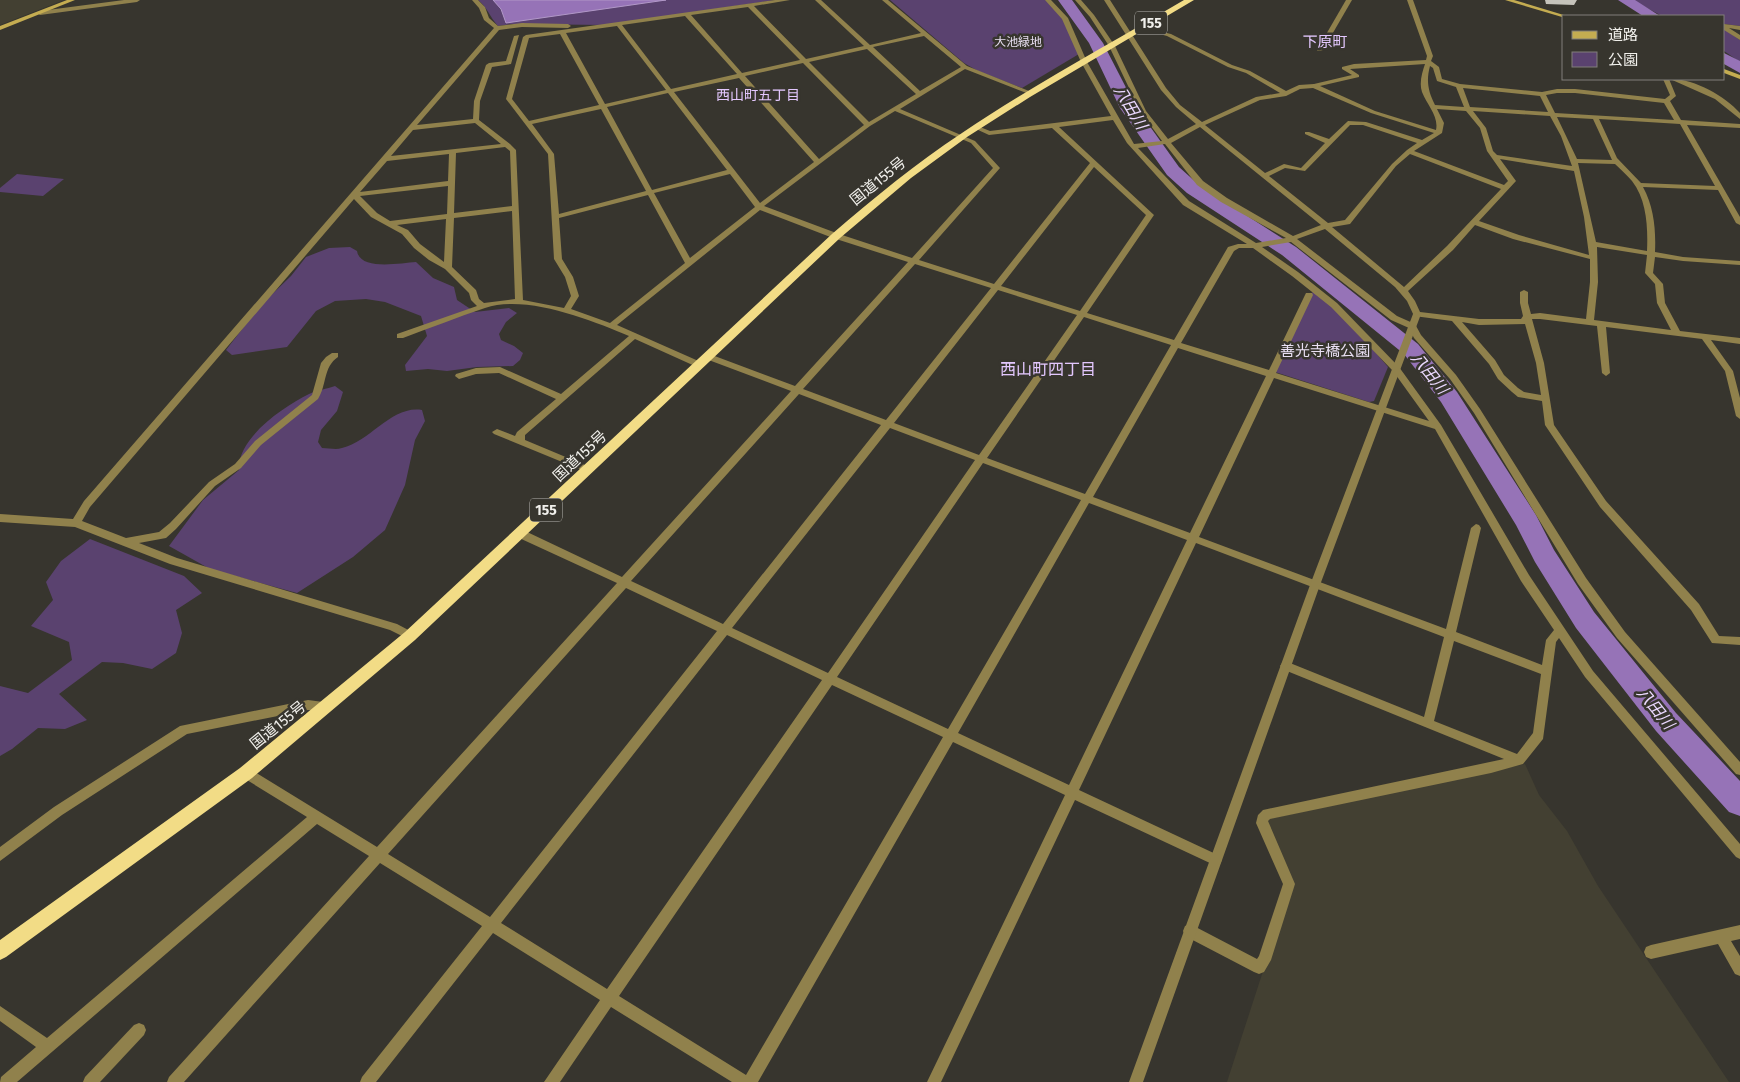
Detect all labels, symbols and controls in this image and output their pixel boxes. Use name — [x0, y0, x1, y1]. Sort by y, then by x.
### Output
road number: 155 — [1135, 12, 1167, 34]
legend — [1562, 15, 1725, 80]
text: 道路 — [1608, 26, 1638, 44]
district label: 下原町 — [1302, 33, 1348, 51]
park label: 大池緑地 — [994, 35, 1042, 49]
text: 公園 — [1608, 51, 1638, 69]
water label: 八田川 — [1110, 82, 1152, 134]
district label: 西山町五丁目 — [716, 87, 800, 104]
street label: 国道155号 — [847, 153, 909, 209]
park label: 善光寺橋公園 — [1280, 342, 1370, 360]
water label: 八田川 — [1407, 349, 1453, 399]
district label: 西山町四丁目 — [1000, 360, 1096, 379]
street label: 国道155号 — [550, 427, 610, 485]
road number: 155 — [530, 498, 562, 522]
water label: 八田川 — [1633, 684, 1679, 734]
street label: 国道155号 — [247, 697, 309, 753]

